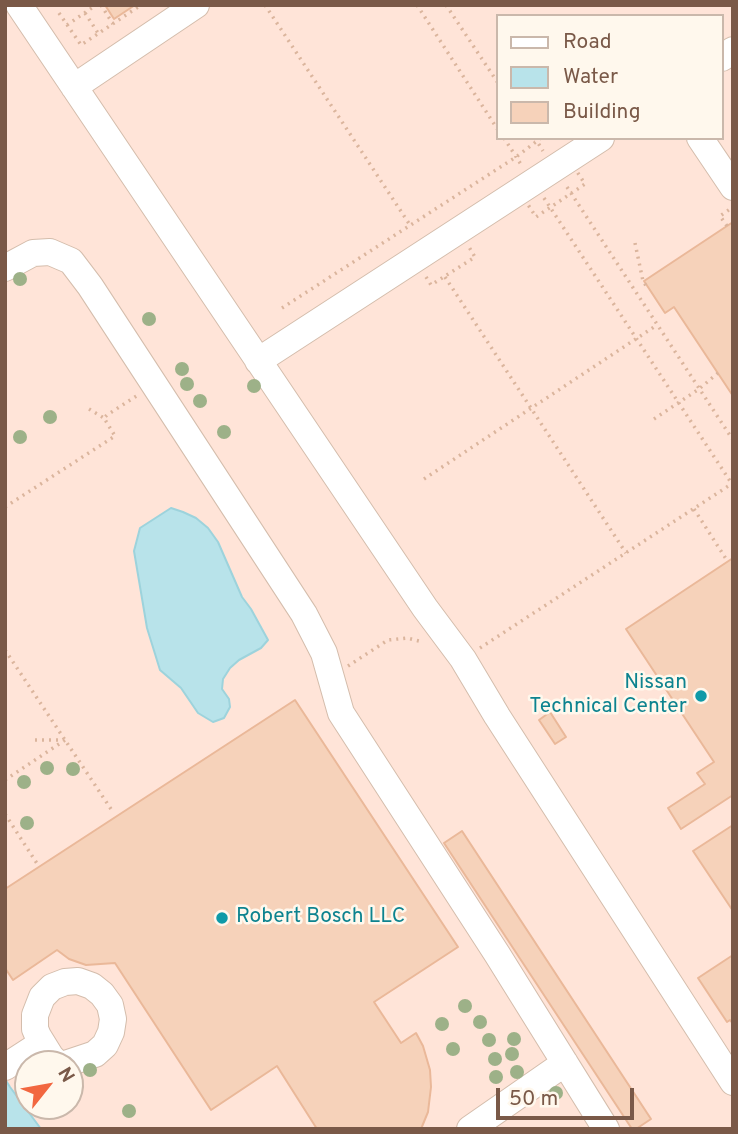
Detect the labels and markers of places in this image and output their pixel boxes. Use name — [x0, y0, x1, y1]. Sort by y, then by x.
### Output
place label: Nissan Technical Center — [529, 671, 687, 721]
marker: Nissan Technical Center — [693, 688, 709, 704]
place label: Robert Bosch LLC — [236, 905, 405, 931]
marker: Robert Bosch LLC — [214, 910, 230, 926]

